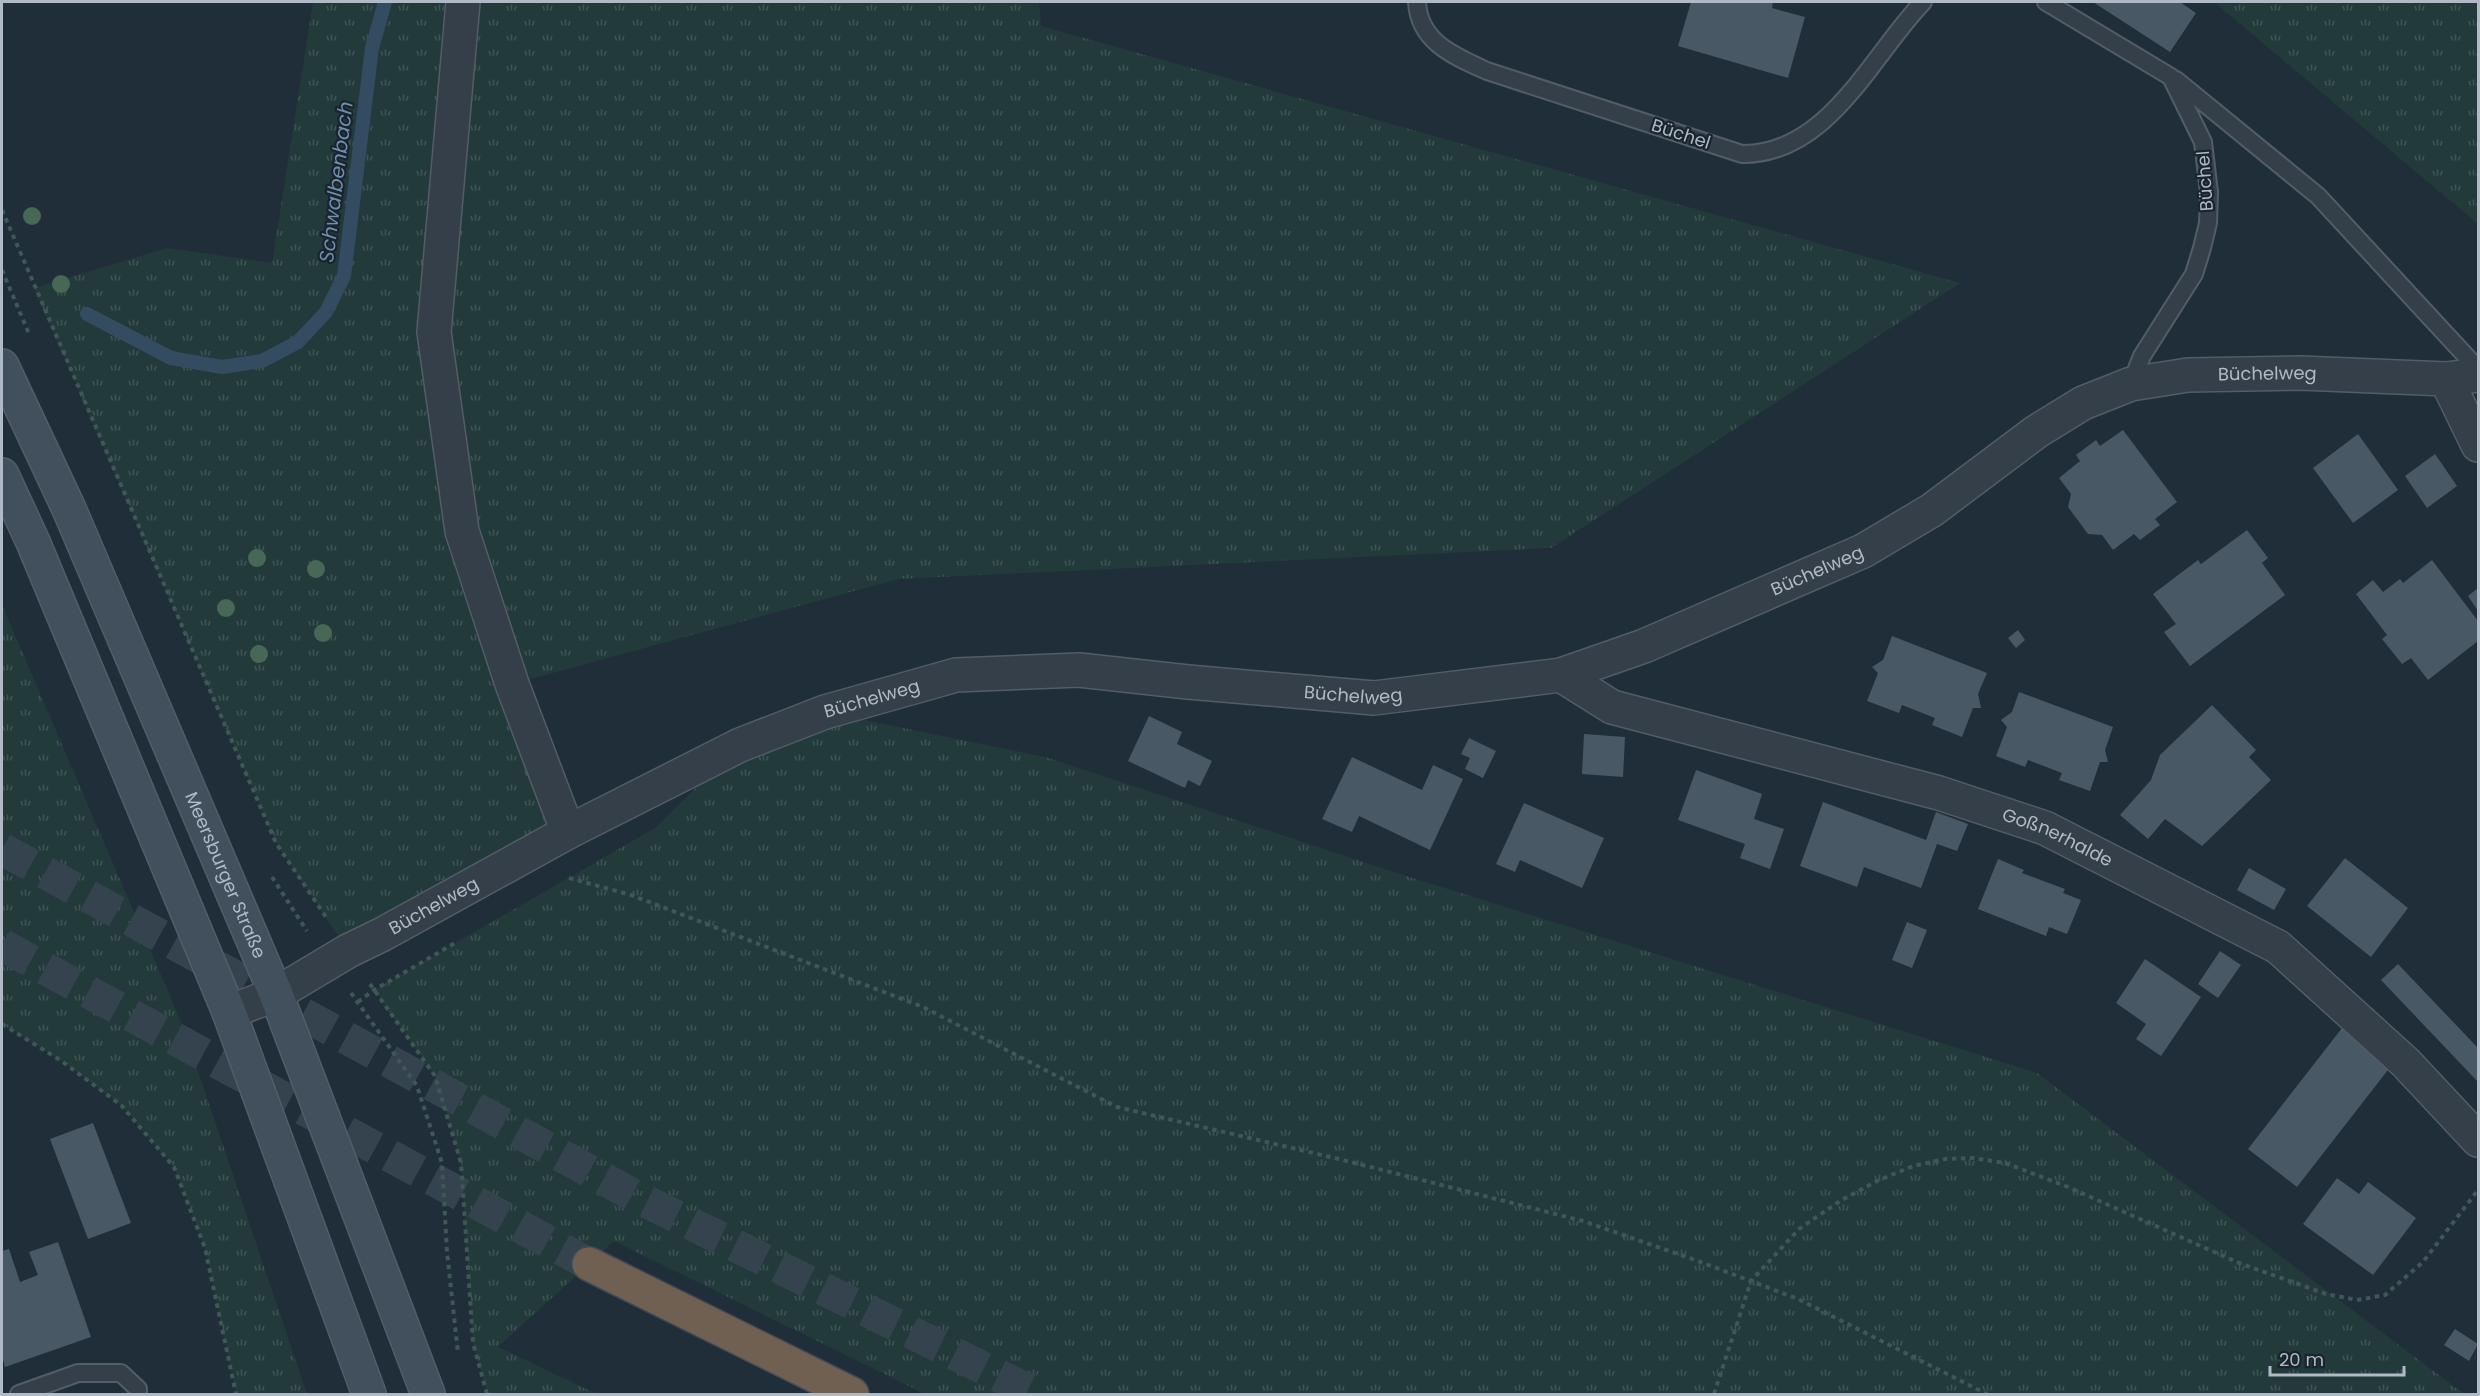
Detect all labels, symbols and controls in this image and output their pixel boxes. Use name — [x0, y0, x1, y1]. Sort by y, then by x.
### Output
water label: Schwalbenbach — [312, 100, 360, 264]
street label: Büchel — [1648, 112, 1714, 155]
street label: Büchel — [2190, 150, 2219, 212]
street label: Büchelweg — [2218, 360, 2317, 386]
street label: Büchelweg — [1767, 539, 1867, 602]
street label: Büchelweg — [821, 673, 923, 724]
street label: Büchelweg — [1303, 679, 1404, 710]
street label: Meersburger Straße — [179, 788, 272, 962]
street label: Goßnerhalde — [1999, 802, 2117, 873]
street label: Büchelweg — [384, 871, 483, 940]
scale bar — [2270, 1339, 2404, 1377]
text: 20 m — [2279, 1347, 2324, 1372]

